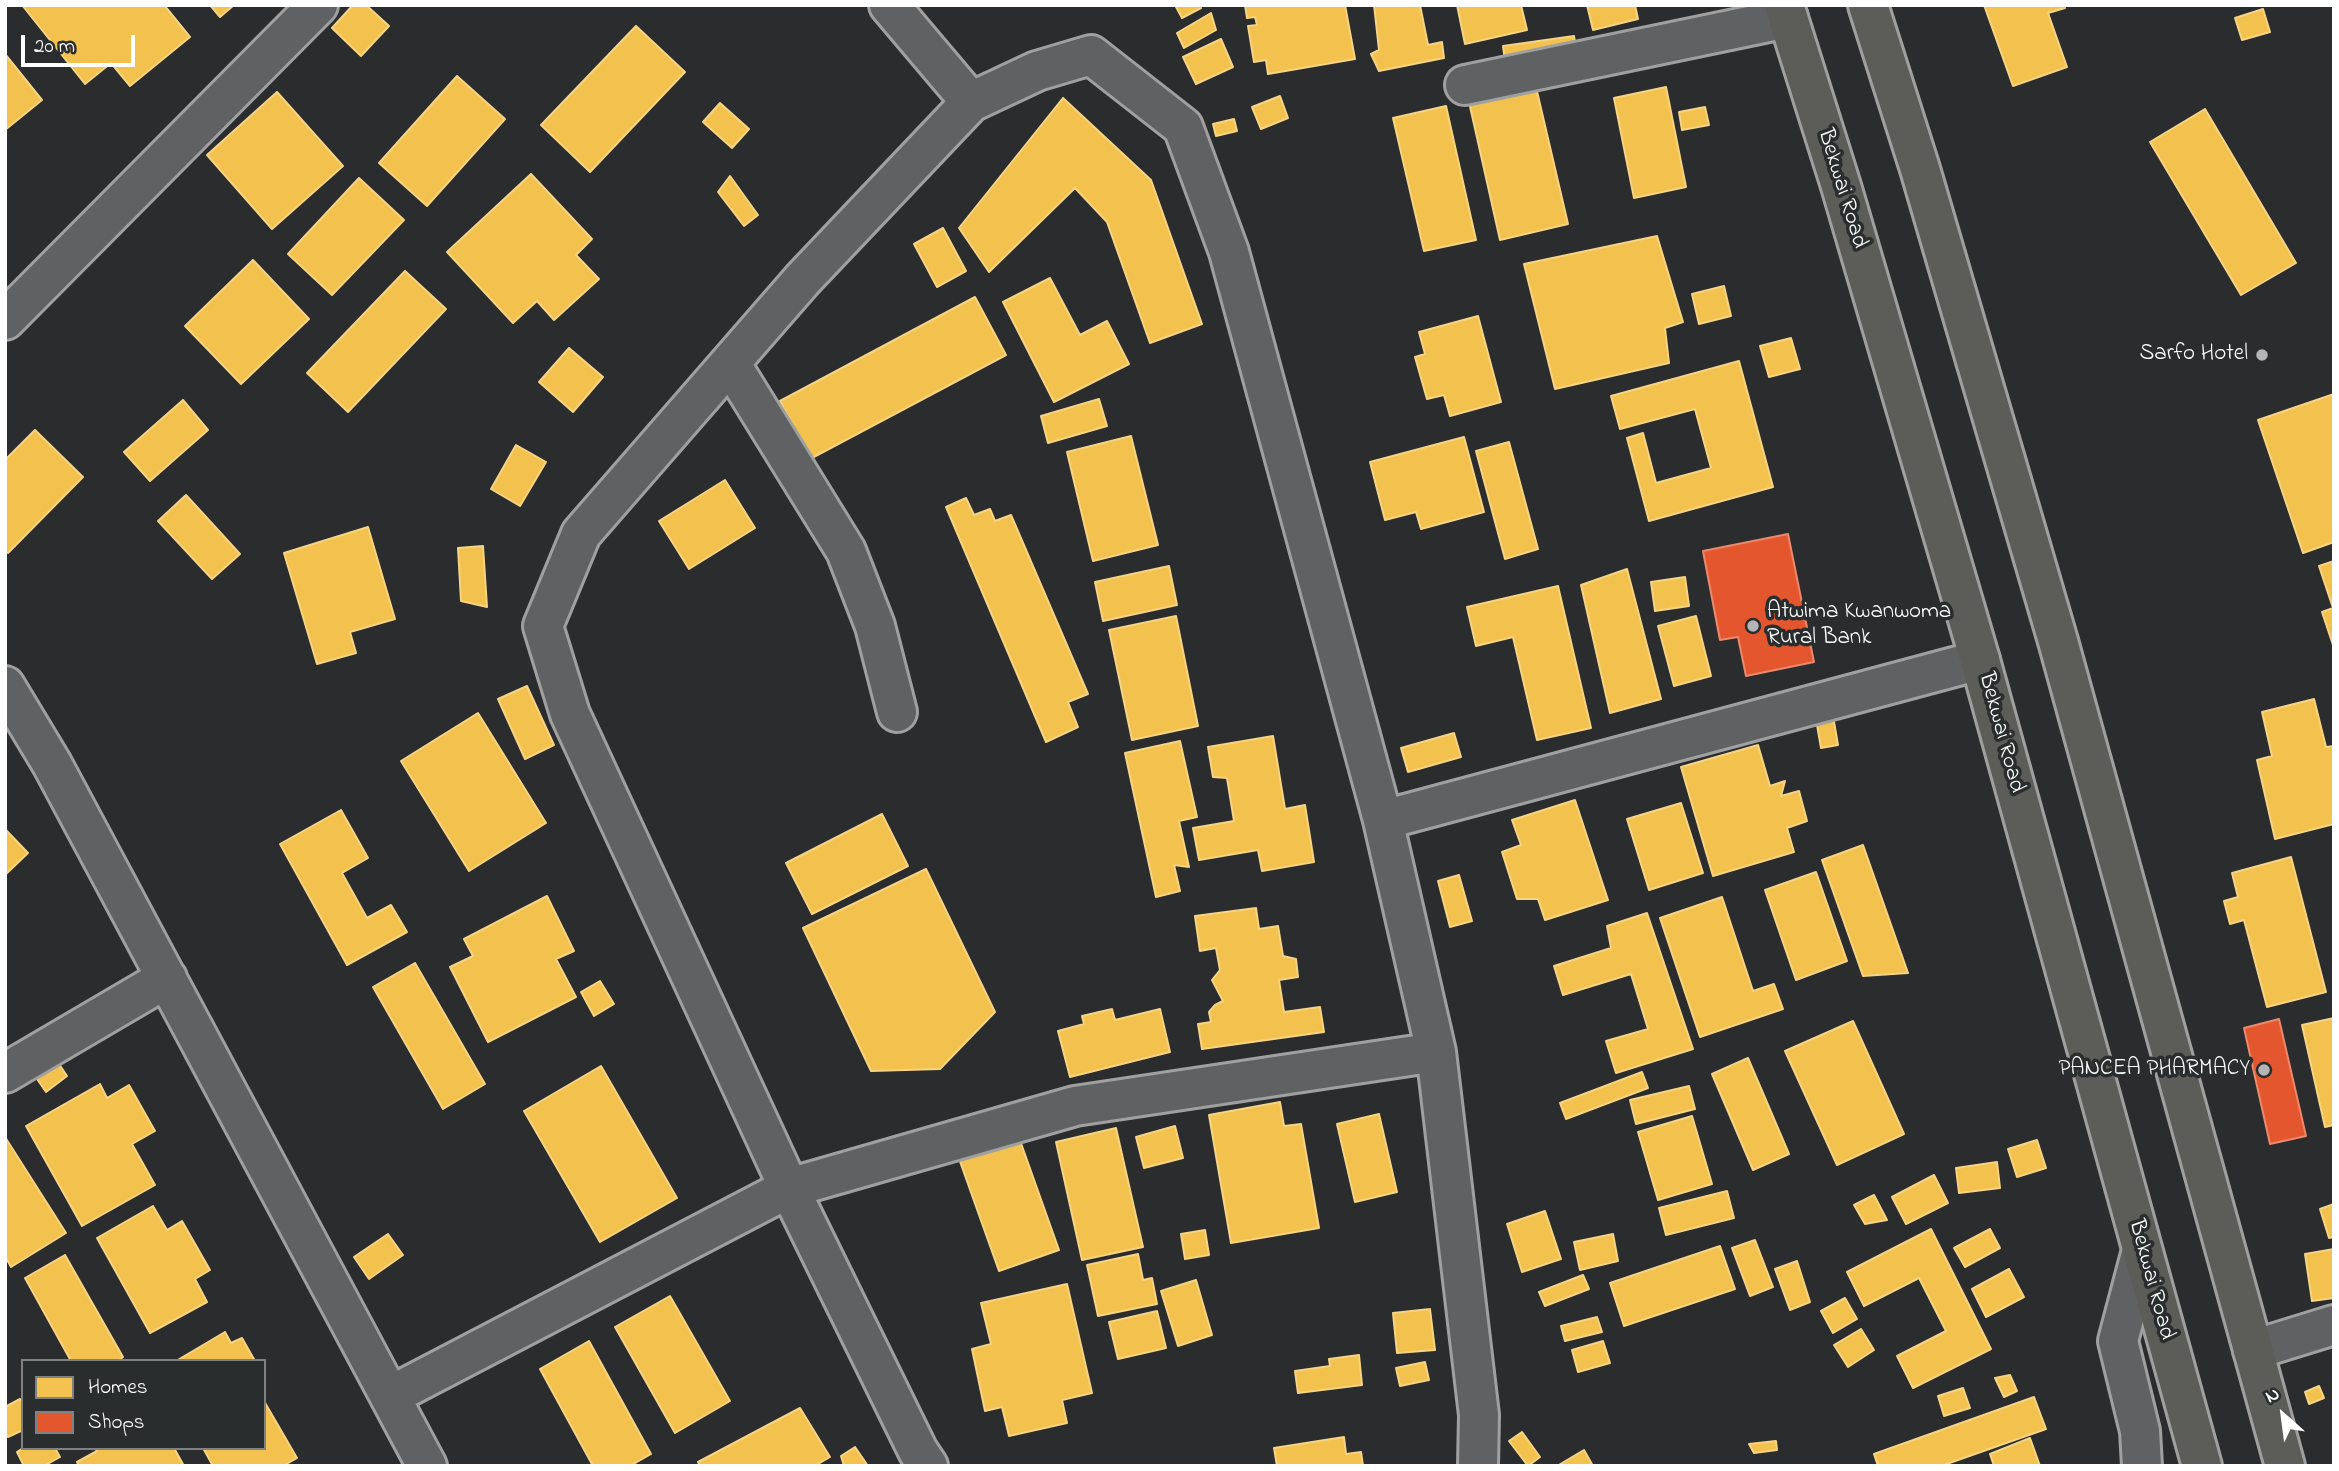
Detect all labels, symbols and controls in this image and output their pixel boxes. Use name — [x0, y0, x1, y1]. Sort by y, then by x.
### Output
scale bar — [24, 21, 138, 65]
text: 20 m — [34, 32, 75, 62]
street label: Bekwai Road — [1810, 126, 1872, 252]
place label: Sarfo Hotel — [2139, 341, 2248, 369]
marker: Sarfo Hotel — [2254, 347, 2270, 363]
place label: Atwima Kwanwoma Rural Bank — [1767, 599, 1951, 653]
marker: Atwima Kwanwoma Rural Bank — [1745, 618, 1761, 634]
street label: Bekwai Road — [1971, 670, 2029, 796]
place label: PANCEA PHARMACY — [2058, 1056, 2250, 1084]
marker: PANCEA PHARMACY — [2256, 1062, 2272, 1078]
street label: Bekwai Road — [2121, 1217, 2179, 1343]
legend — [21, 1359, 266, 1450]
text: Homes — [88, 1373, 148, 1403]
north arrow — [2248, 1380, 2318, 1450]
text: N — [2261, 1381, 2285, 1411]
text: Shops — [88, 1408, 145, 1438]

